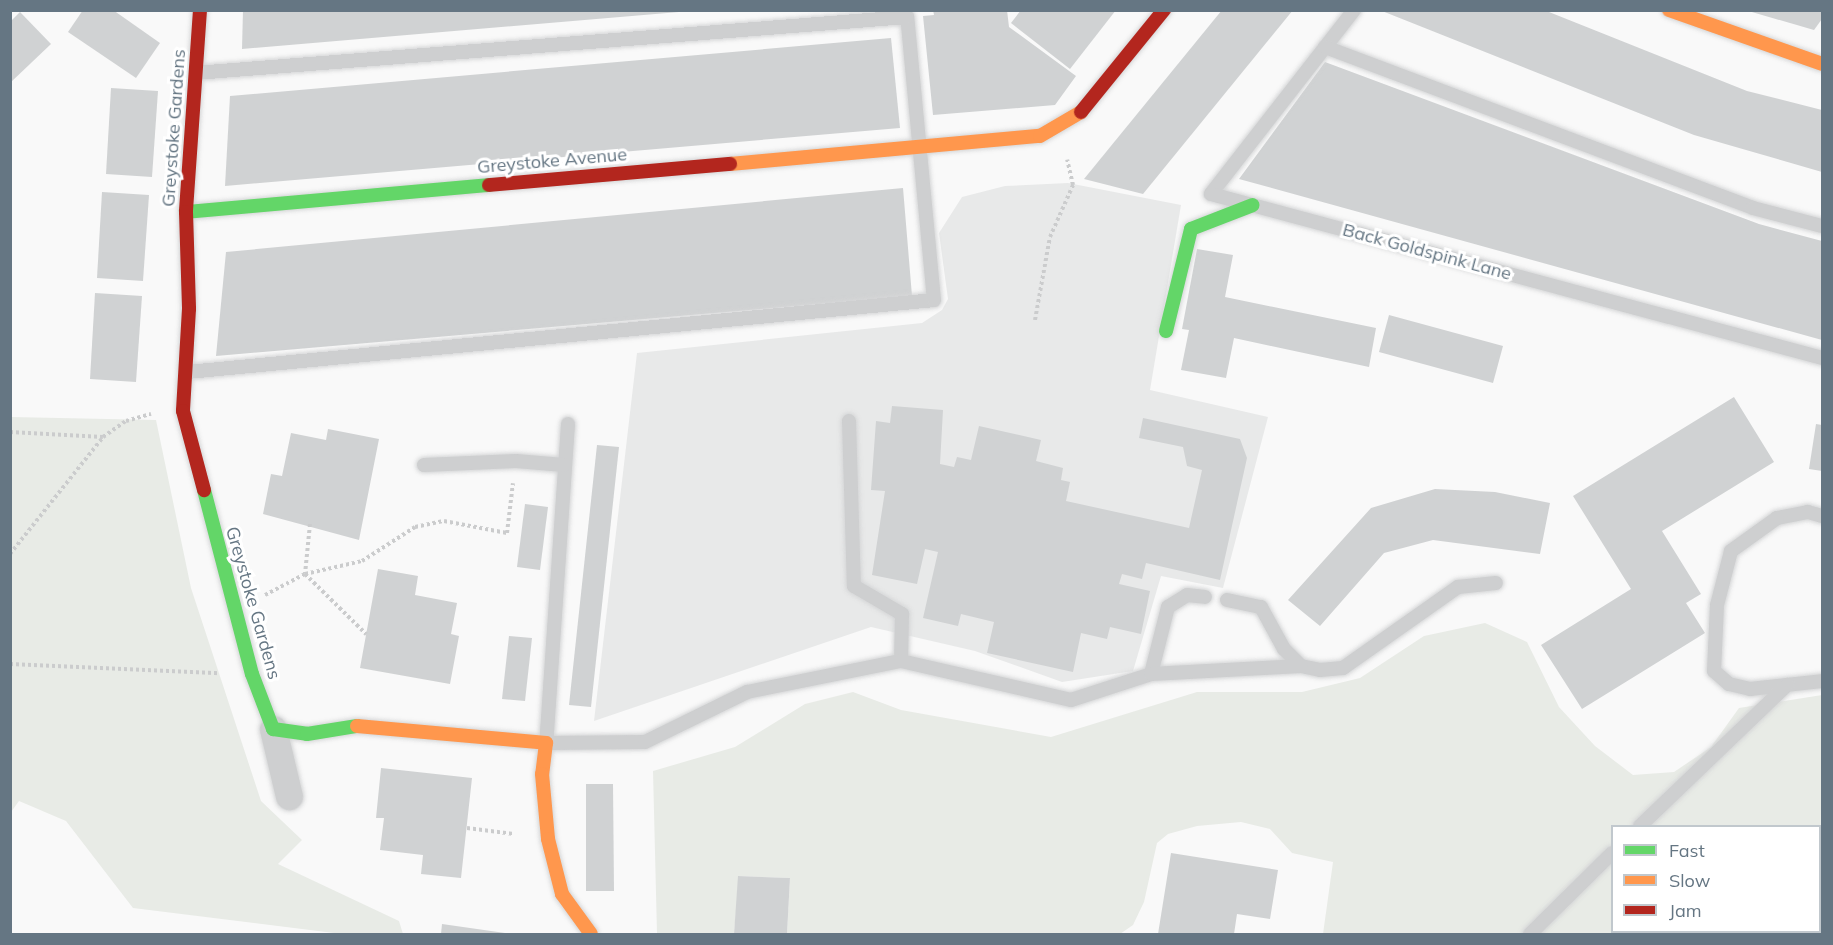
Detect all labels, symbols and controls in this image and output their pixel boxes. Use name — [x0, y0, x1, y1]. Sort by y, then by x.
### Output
street label: Greystoke Gardens — [158, 48, 190, 208]
street label: Greystoke Avenue — [476, 144, 628, 178]
street label: Back Goldspink Lane — [1340, 219, 1514, 285]
street label: Greystoke Gardens — [221, 524, 285, 682]
legend — [1611, 825, 1821, 933]
text: Fast — [1669, 839, 1705, 862]
text: Slow — [1669, 869, 1710, 892]
text: Jam — [1669, 899, 1702, 922]

